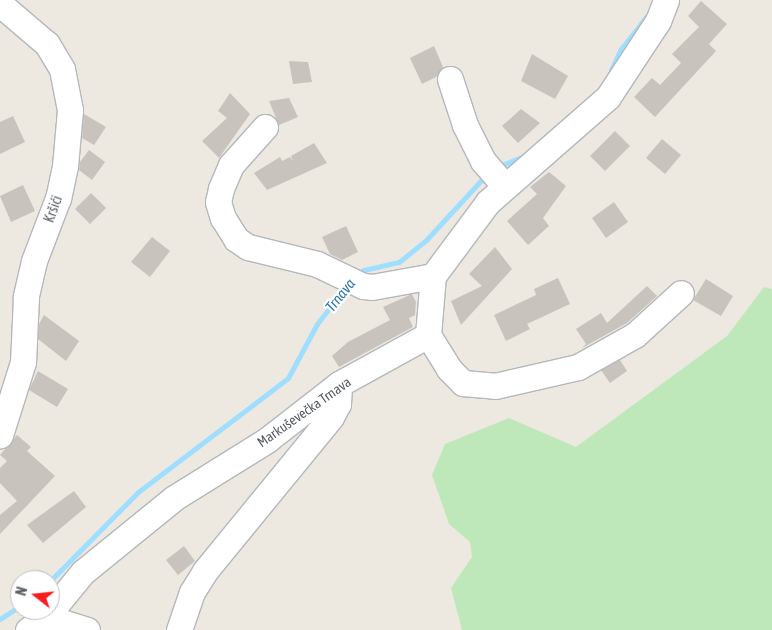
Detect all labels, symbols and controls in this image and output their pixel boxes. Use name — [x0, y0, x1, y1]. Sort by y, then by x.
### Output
street label: Kršići — [40, 193, 66, 225]
water label: Trnava — [321, 275, 359, 315]
street label: Markuševečka Trnava — [254, 373, 354, 451]
north arrow — [10, 570, 60, 620]
text: N — [13, 585, 30, 597]

